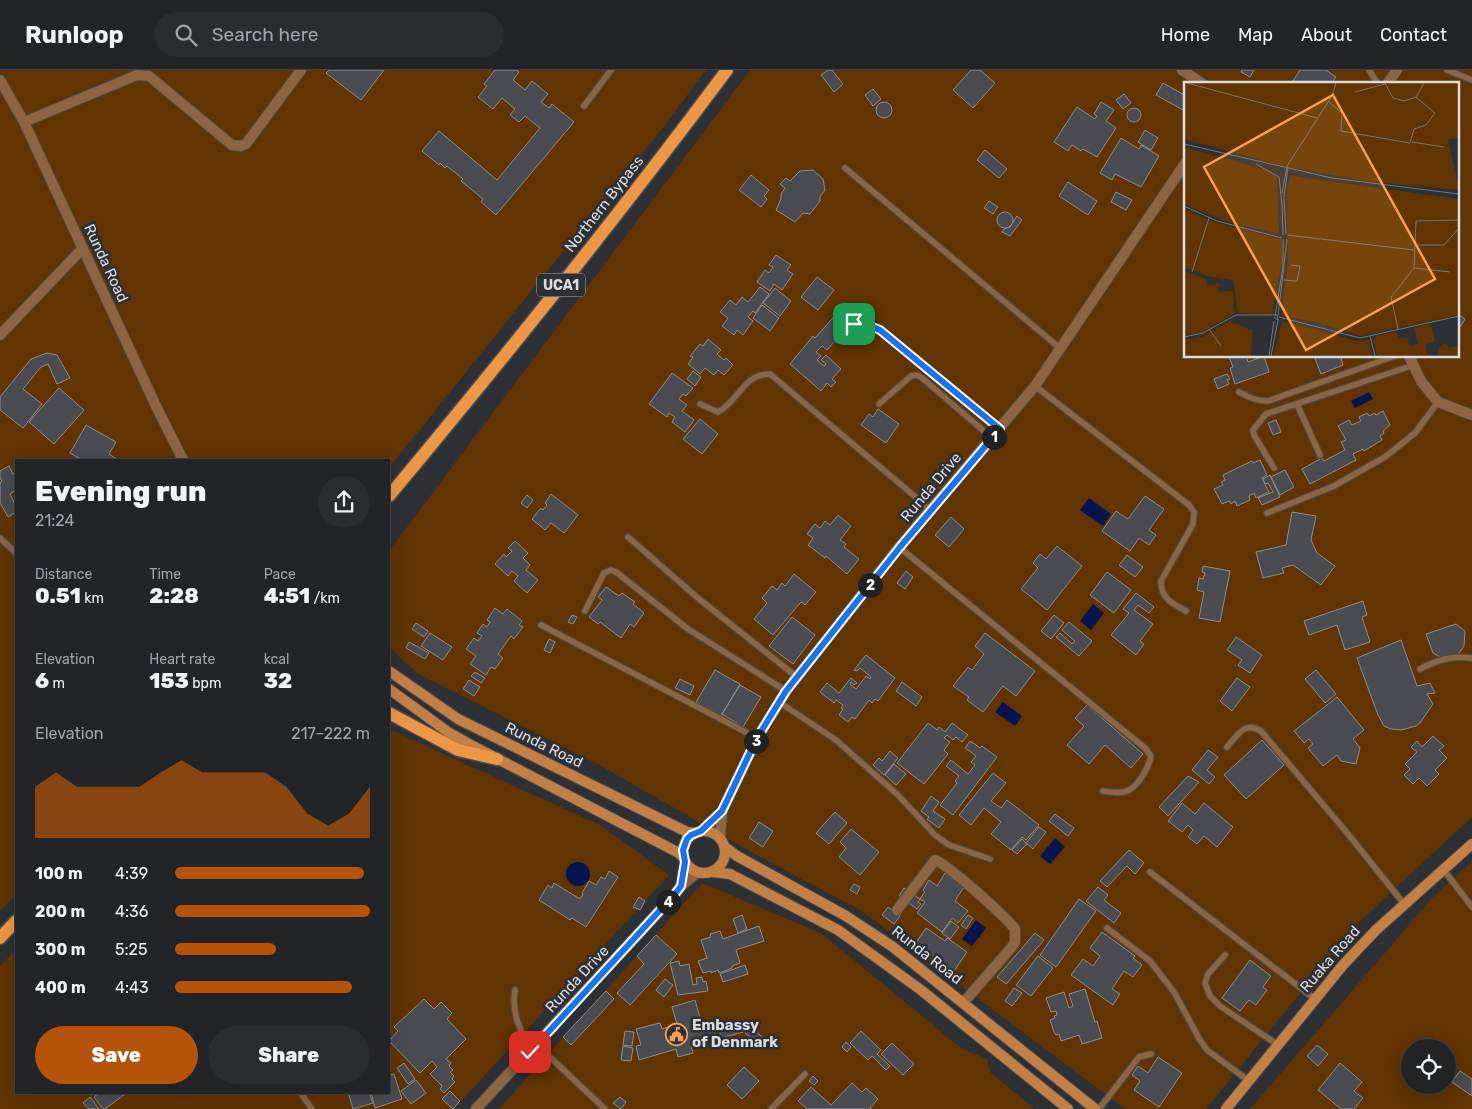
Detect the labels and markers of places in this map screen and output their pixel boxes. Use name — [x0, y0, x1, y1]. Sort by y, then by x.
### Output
pin — [833, 303, 875, 345]
pin: 1 — [982, 424, 1006, 450]
pin: 2 — [858, 572, 882, 598]
pin: 3 — [744, 728, 768, 754]
pin: 4 — [656, 890, 680, 914]
place label: Embassy of Denmark — [692, 1016, 778, 1051]
public building icon: Embassy of Denmark — [664, 1022, 688, 1046]
pin — [509, 1031, 551, 1073]

